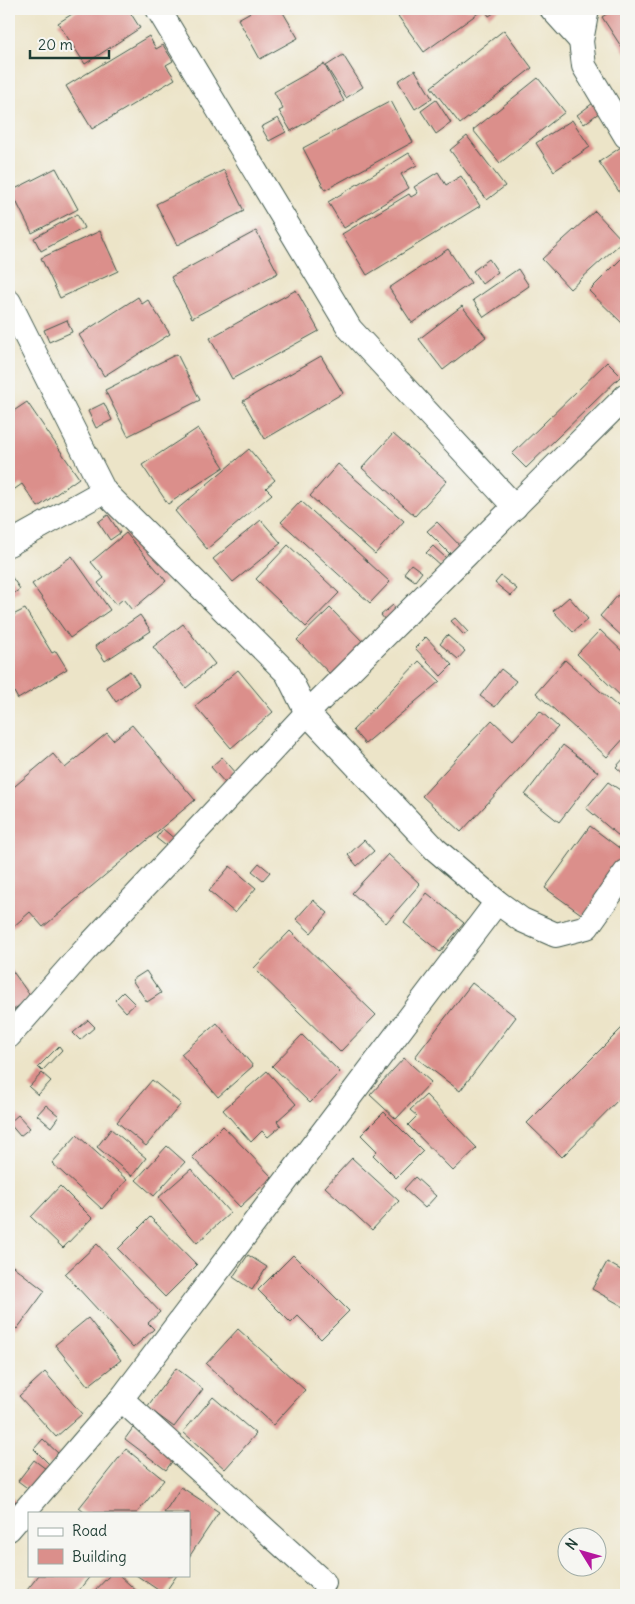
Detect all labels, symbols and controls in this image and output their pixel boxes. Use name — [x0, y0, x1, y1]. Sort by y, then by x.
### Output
scale bar — [30, 28, 109, 60]
text: 20 m — [38, 35, 73, 54]
legend — [28, 1512, 190, 1576]
text: Road — [72, 1521, 107, 1540]
north arrow — [558, 1526, 608, 1576]
text: N — [562, 1535, 582, 1553]
text: Building — [72, 1547, 127, 1566]

